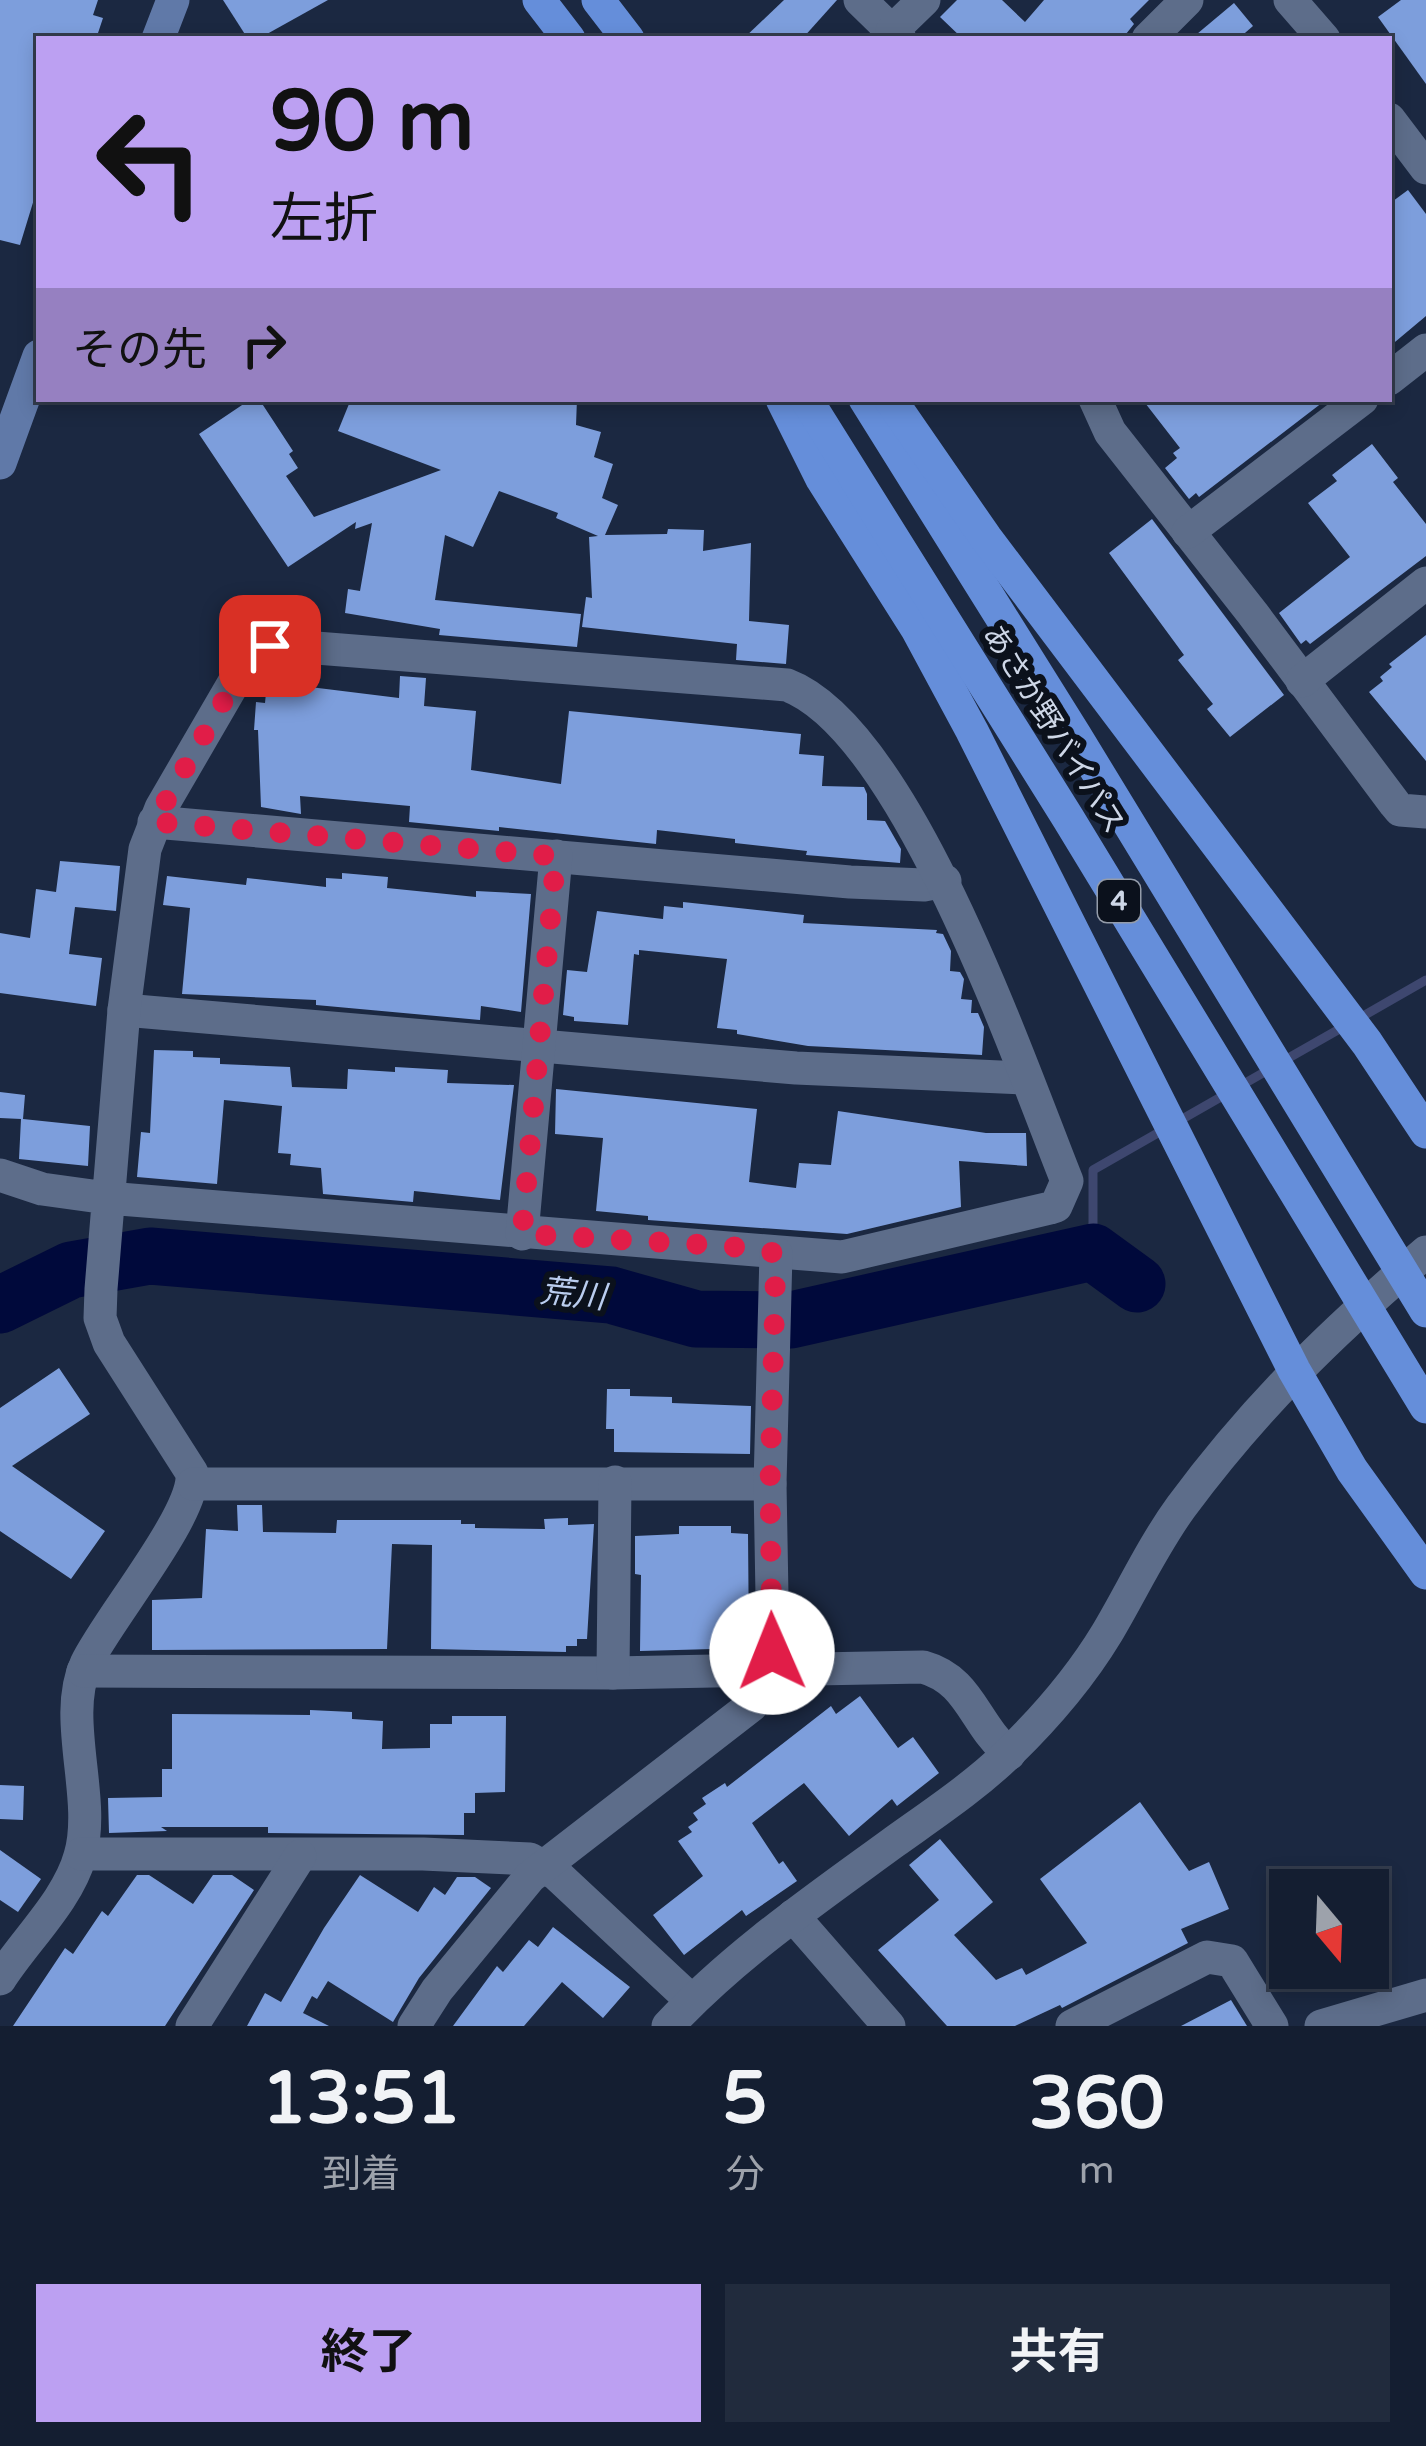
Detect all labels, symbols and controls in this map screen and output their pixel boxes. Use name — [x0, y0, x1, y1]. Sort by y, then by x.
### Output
text: 90 m — [270, 72, 474, 173]
icon: left — [72, 84, 228, 240]
text: 左折 — [270, 187, 378, 252]
icon: right — [231, 312, 297, 378]
text: その先 — [72, 324, 207, 378]
pin — [219, 595, 321, 697]
icon: arrive — [237, 613, 303, 679]
street label: あさか野バイパス — [974, 618, 1133, 841]
road number: 4 — [1098, 880, 1140, 922]
water label: 荒川 — [538, 1272, 611, 1318]
position arrow — [709, 1589, 835, 1715]
north arrow — [1269, 1869, 1389, 1989]
map controls — [1269, 1869, 1389, 1989]
text: 13:51 — [261, 2056, 461, 2143]
text: 5 — [722, 2056, 768, 2143]
text: 360 — [1029, 2061, 1165, 2148]
text: m — [1079, 2147, 1115, 2194]
text: 到着 — [322, 2151, 400, 2198]
text: 分 — [725, 2151, 764, 2198]
button: 終了 — [36, 2284, 701, 2422]
button: 共有 — [725, 2284, 1390, 2422]

